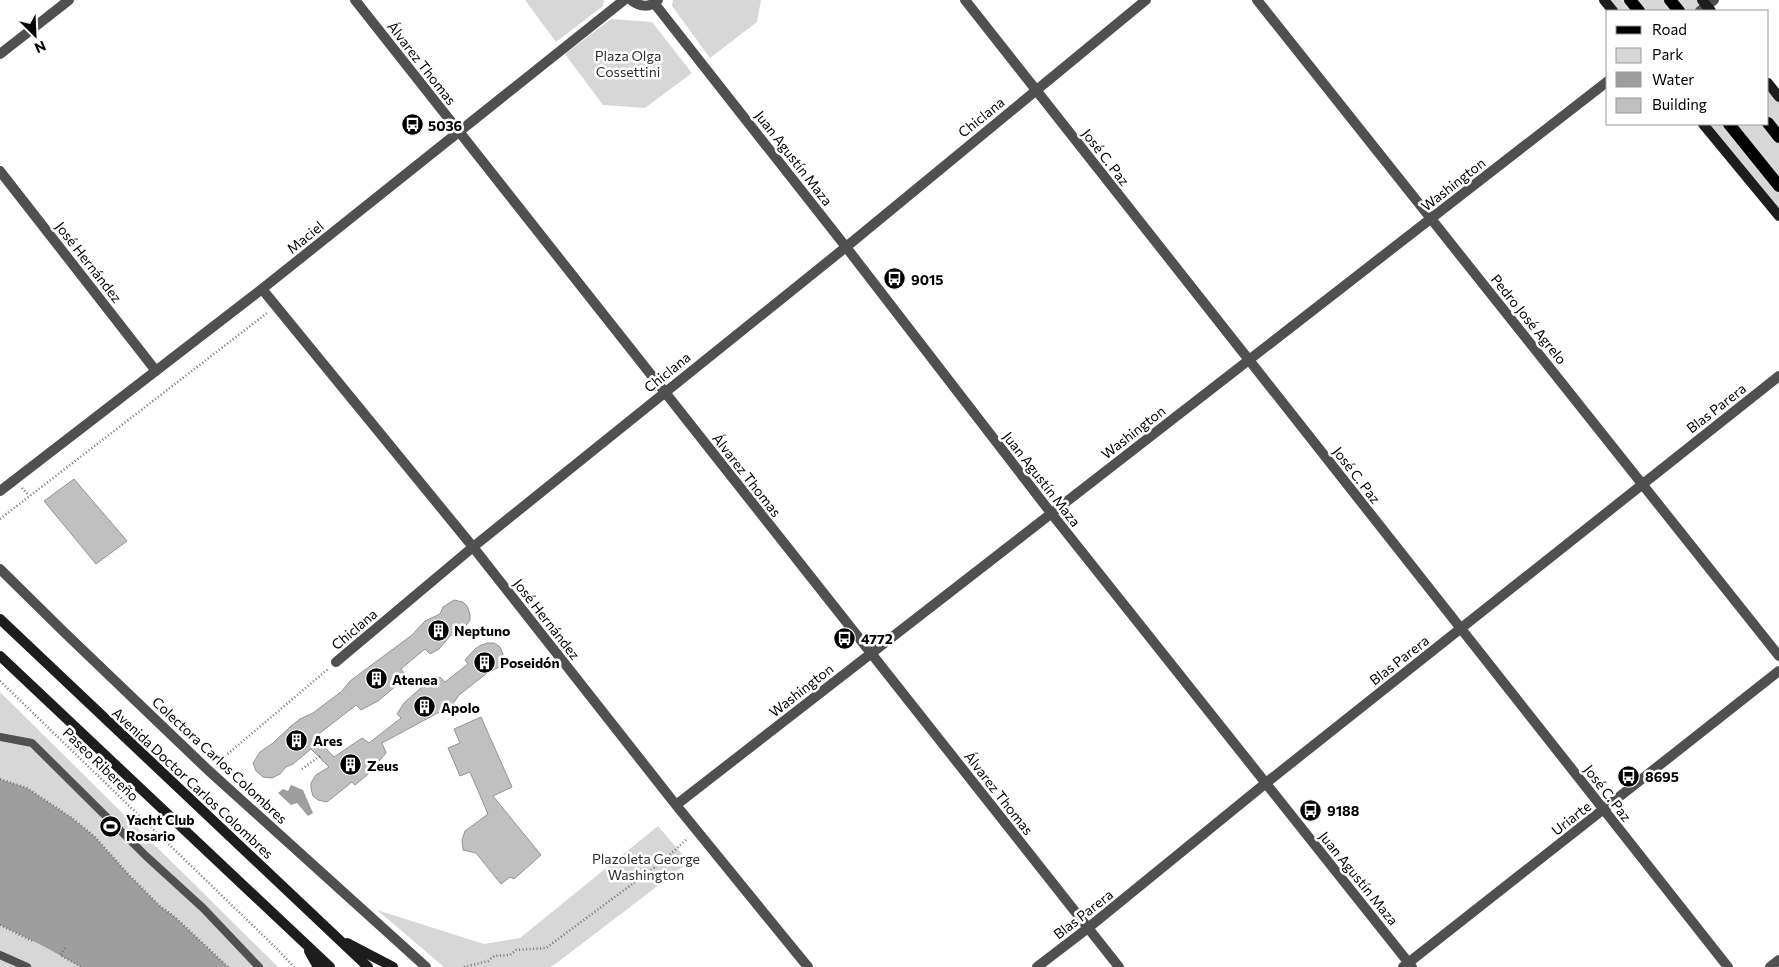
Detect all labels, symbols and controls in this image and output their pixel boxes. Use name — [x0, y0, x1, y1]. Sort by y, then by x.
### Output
north arrow — [10, 10, 60, 60]
legend — [1606, 10, 1769, 125]
street label: Álvarez Thomas — [384, 18, 460, 108]
text: Road — [1652, 20, 1687, 38]
text: N — [32, 37, 49, 57]
text: Park — [1652, 45, 1683, 63]
park label: Plaza Olga Cossettini — [595, 47, 661, 80]
text: Water — [1652, 70, 1694, 88]
street label: Chiclana — [955, 93, 1007, 141]
text: Building — [1652, 95, 1707, 113]
street label: Juan Agustín Maza — [752, 107, 836, 209]
bus stop icon: 5036 — [400, 113, 424, 137]
place label: 5036 — [428, 117, 463, 134]
street label: José C. Paz — [1079, 125, 1133, 189]
street label: Washington — [1418, 154, 1488, 214]
street label: Maciel — [283, 217, 327, 257]
street label: José Hernández — [52, 218, 126, 306]
bus stop icon: 9015 — [883, 267, 907, 291]
place label: 9015 — [911, 271, 943, 288]
street label: Pedro José Agrelo — [1488, 271, 1570, 367]
street label: Chiclana — [641, 348, 693, 396]
street label: Blas Parera — [1683, 380, 1749, 436]
street label: Washington — [1098, 402, 1168, 462]
street label: Juan Agustín Maza — [1000, 428, 1084, 530]
street label: Álvarez Thomas — [709, 430, 785, 520]
street label: José C. Paz — [1330, 443, 1384, 507]
street label: José Hernández — [510, 575, 584, 663]
street label: Chiclana — [328, 605, 380, 653]
building icon: Neptuno — [426, 618, 450, 642]
place label: Neptuno — [454, 622, 510, 639]
bus stop icon: 4772 — [833, 626, 857, 650]
place label: 4772 — [861, 630, 893, 647]
street label: Blas Parera — [1366, 632, 1432, 688]
building icon: Poseidón — [472, 650, 496, 674]
place label: Poseidón — [500, 654, 560, 671]
street label: Washington — [766, 660, 836, 720]
building icon: Atenea — [364, 667, 388, 691]
place label: Atenea — [392, 671, 438, 688]
street label: Colectora Carlos Colombres — [149, 693, 291, 827]
building icon: Apolo — [413, 695, 437, 719]
place label: Apolo — [441, 699, 480, 716]
street label: Avenida Doctor Carlos Colombres — [109, 704, 277, 862]
street label: Paseo Ribereño — [60, 724, 142, 804]
building icon: Ares — [285, 728, 309, 752]
place label: Ares — [313, 732, 343, 749]
street label: Álvarez Thomas — [961, 748, 1037, 838]
building icon: Zeus — [339, 753, 363, 777]
place label: Zeus — [367, 757, 399, 774]
street label: José C. Paz — [1581, 761, 1635, 825]
bus stop icon: 8695 — [1617, 764, 1641, 788]
place label: 8695 — [1645, 768, 1679, 785]
street label: Uriarte — [1548, 797, 1594, 839]
bus stop icon: 9188 — [1299, 798, 1323, 822]
place label: 9188 — [1327, 802, 1360, 819]
place label: Yacht Club Rosario — [126, 811, 195, 844]
sports icon: Yacht Club Rosario — [98, 815, 122, 839]
street label: Juan Agustín Maza — [1316, 828, 1402, 928]
park label: Plazoleta George Washington — [592, 850, 700, 883]
street label: Blas Parera — [1050, 886, 1116, 942]

